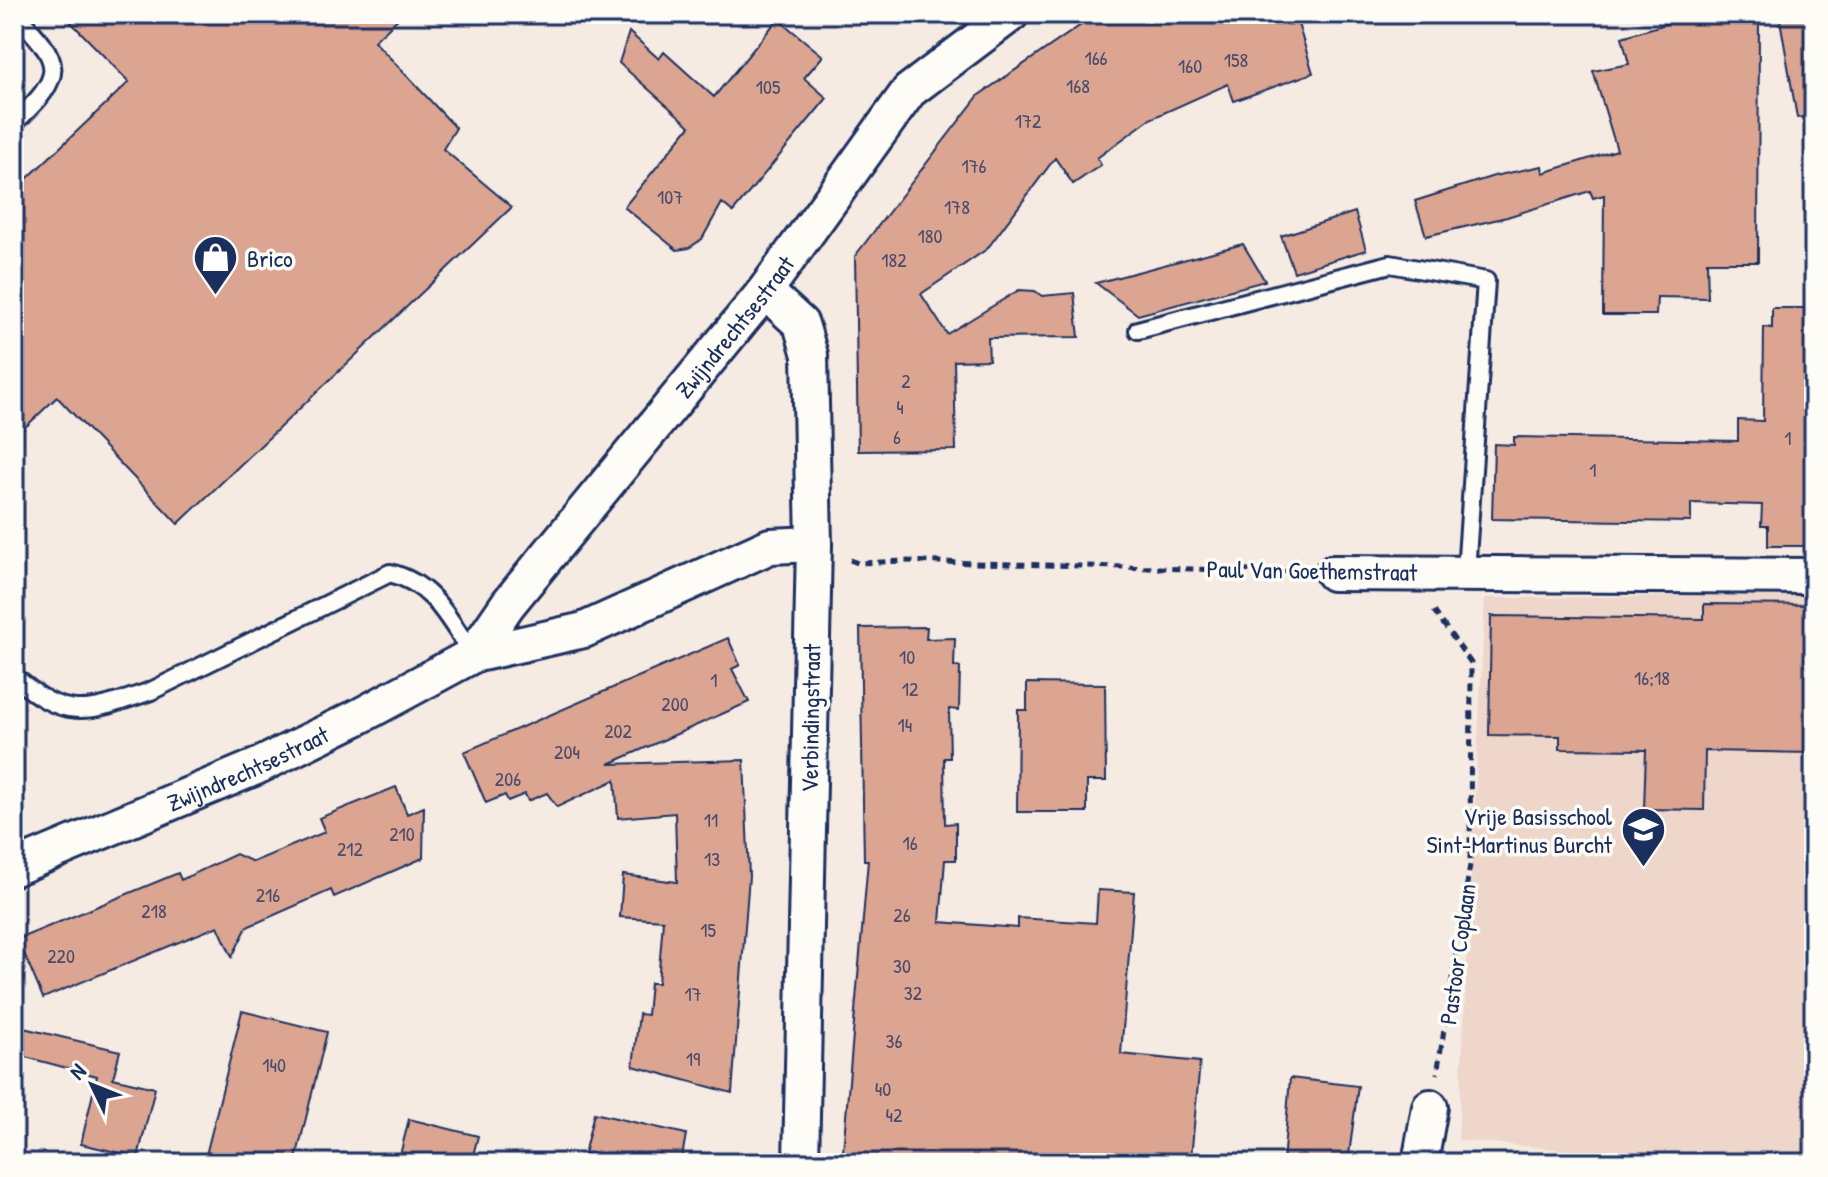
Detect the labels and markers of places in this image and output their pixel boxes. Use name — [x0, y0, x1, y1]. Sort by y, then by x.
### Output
shop icon: Brico — [192, 234, 240, 297]
place label: Brico — [247, 242, 293, 274]
place label: Vrije Basisschool Sint-Martinus Burcht — [1426, 800, 1613, 860]
school or university icon: Vrije Basisschool Sint-Martinus Burcht — [1619, 806, 1667, 869]

